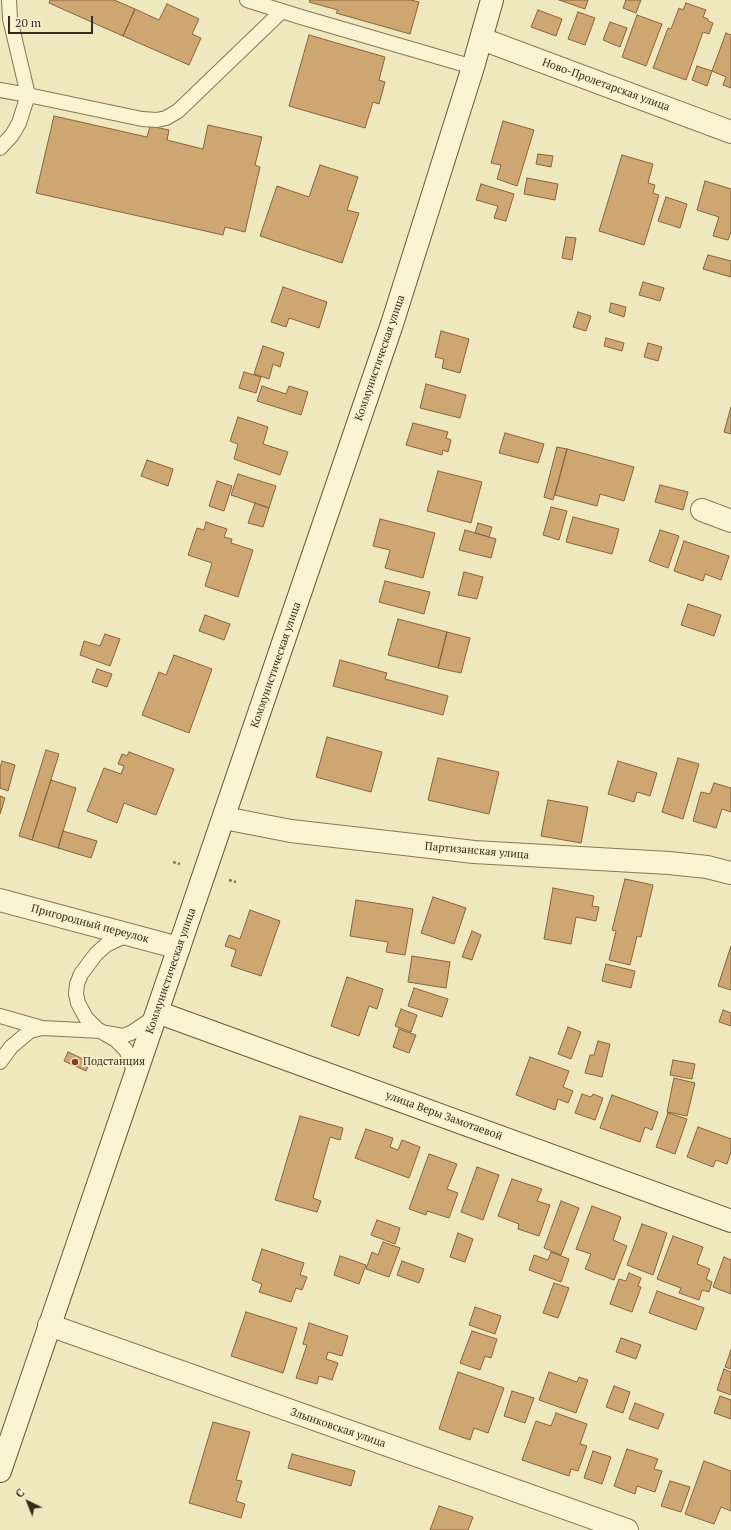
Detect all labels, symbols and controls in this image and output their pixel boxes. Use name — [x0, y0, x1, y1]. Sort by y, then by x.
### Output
scale bar — [10, 8, 95, 34]
text: 20 m — [15, 15, 41, 30]
street label: Ново-Пролетарская улица — [540, 56, 672, 114]
street label: Коммунистическая улица — [352, 293, 408, 423]
street label: Коммунистическая улица — [248, 600, 304, 730]
street label: Партизанская улица — [424, 840, 530, 862]
street label: Пригородный переулок — [30, 902, 150, 946]
street label: Коммунистическая улица — [143, 906, 199, 1036]
place label: Подстанция — [83, 1055, 145, 1069]
marker: Подстанция — [70, 1057, 80, 1067]
street label: улица Веры Замотаевой — [384, 1089, 504, 1143]
street label: Злынковская улица — [288, 1405, 388, 1451]
north arrow — [8, 1482, 48, 1522]
text: С — [12, 1486, 27, 1501]

